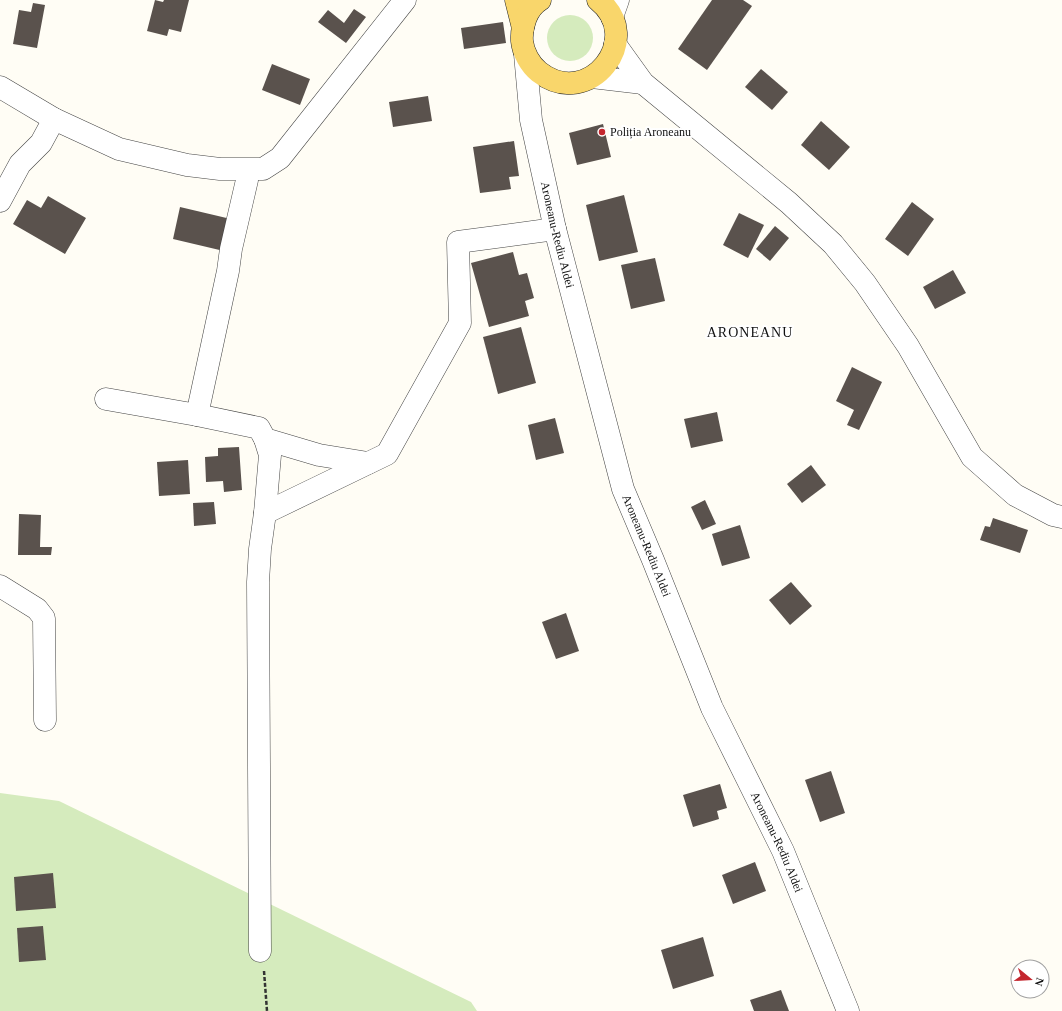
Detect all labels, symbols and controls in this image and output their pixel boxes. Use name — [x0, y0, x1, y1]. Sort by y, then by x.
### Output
place label: Poliția Aroneanu — [610, 125, 691, 139]
marker: Poliția Aroneanu — [597, 127, 607, 137]
street label: Aroneanu-Rediu Aldei — [538, 180, 577, 290]
district label: ARONEANU — [707, 325, 793, 340]
street label: Aroneanu-Rediu Aldei — [619, 493, 674, 599]
street label: Aroneanu-Rediu Aldei — [748, 789, 806, 895]
north arrow — [1010, 959, 1050, 999]
text: N — [1033, 976, 1046, 988]

